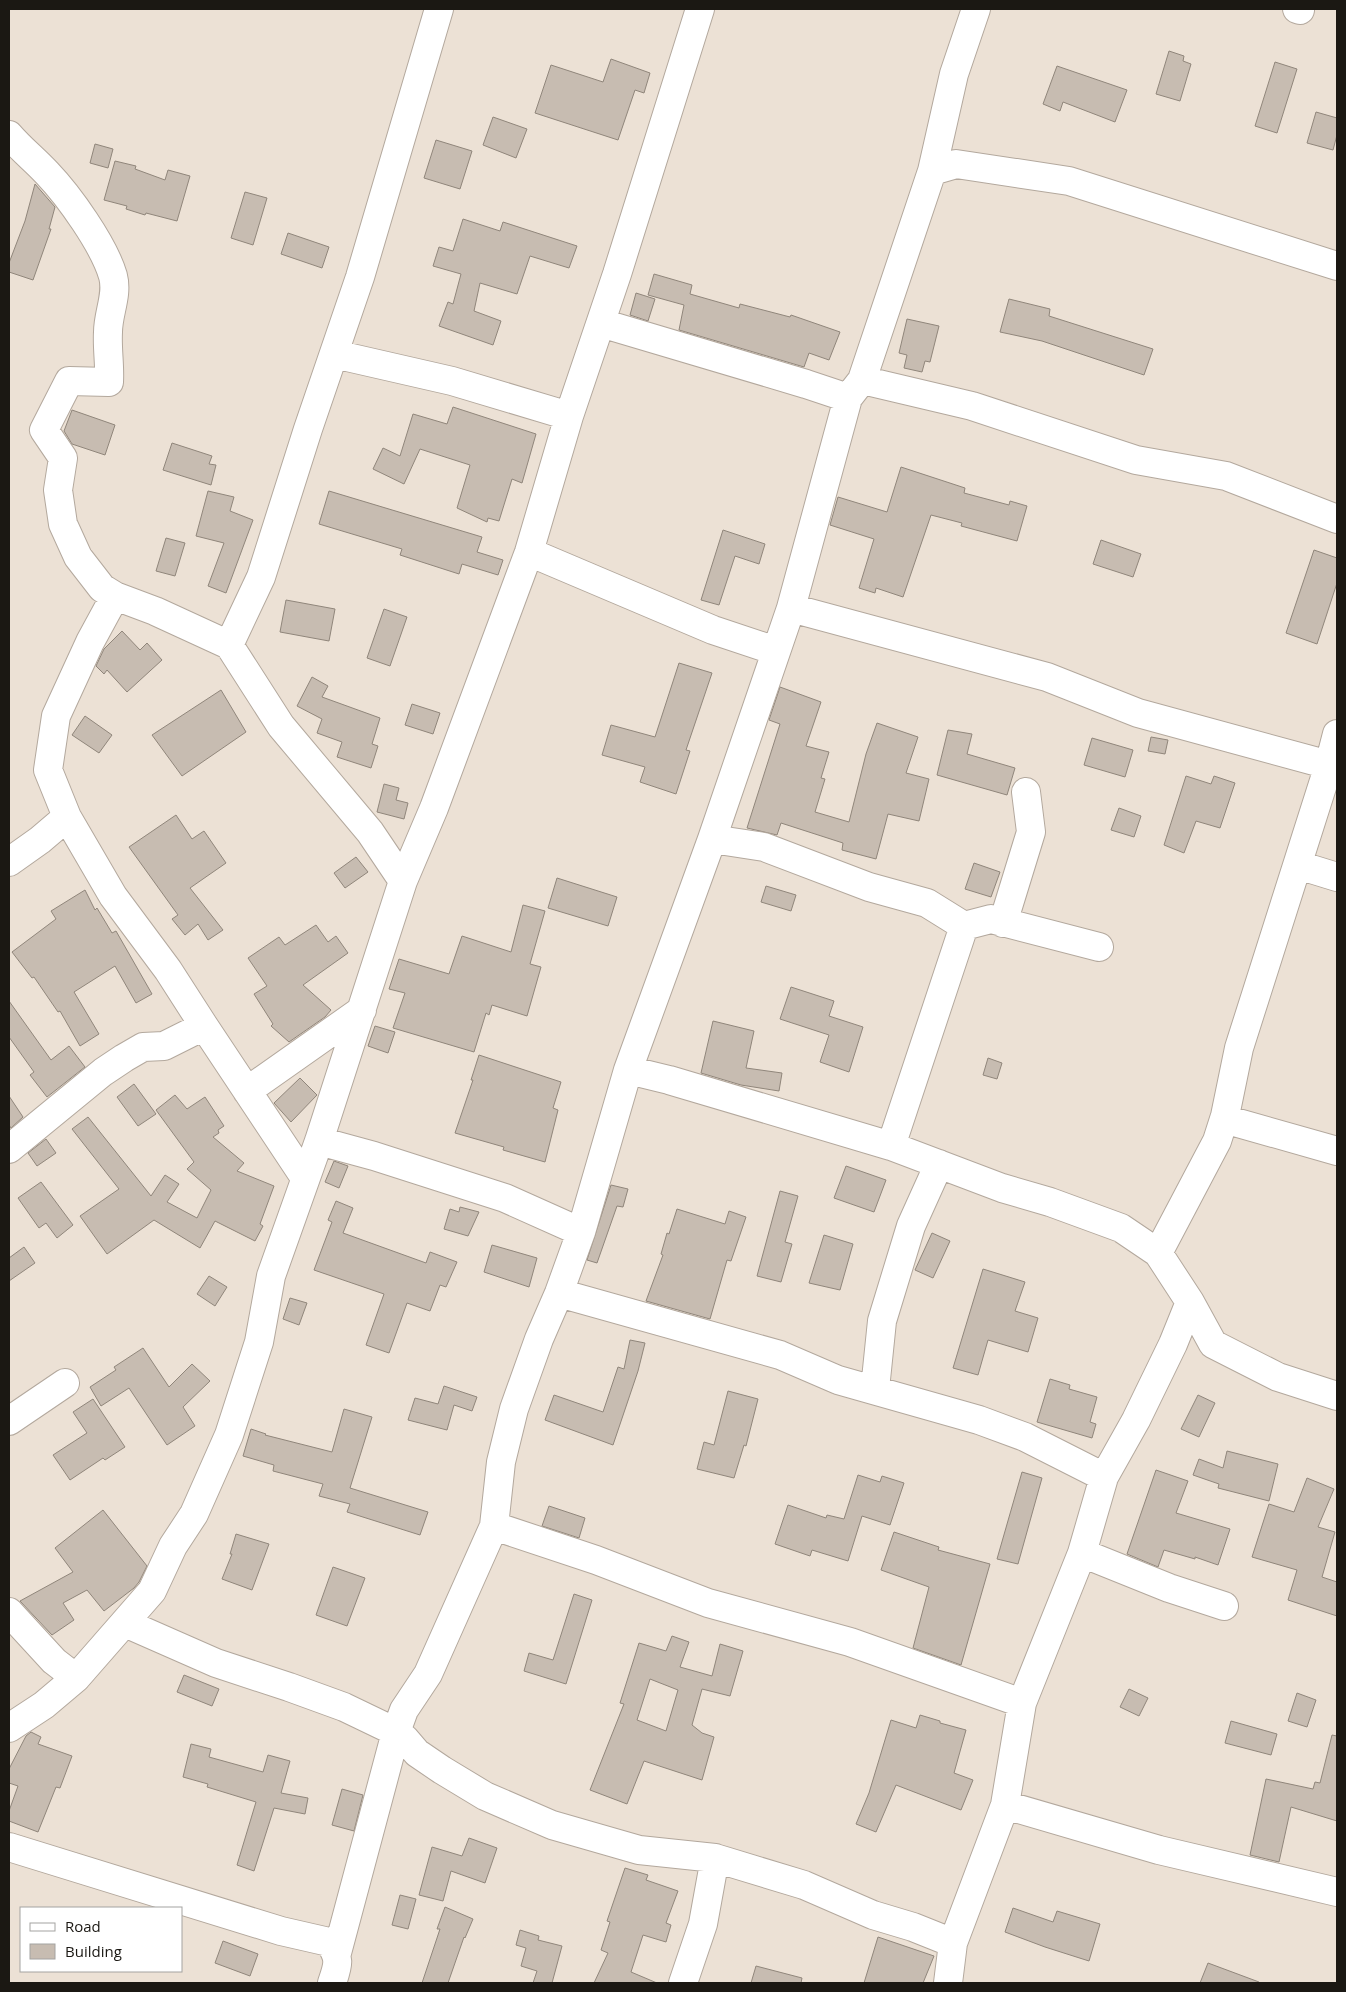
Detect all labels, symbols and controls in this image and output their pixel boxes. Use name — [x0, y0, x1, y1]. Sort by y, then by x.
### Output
legend — [20, 1907, 182, 1972]
text: Road — [65, 1916, 101, 1936]
text: Building — [65, 1941, 122, 1961]

